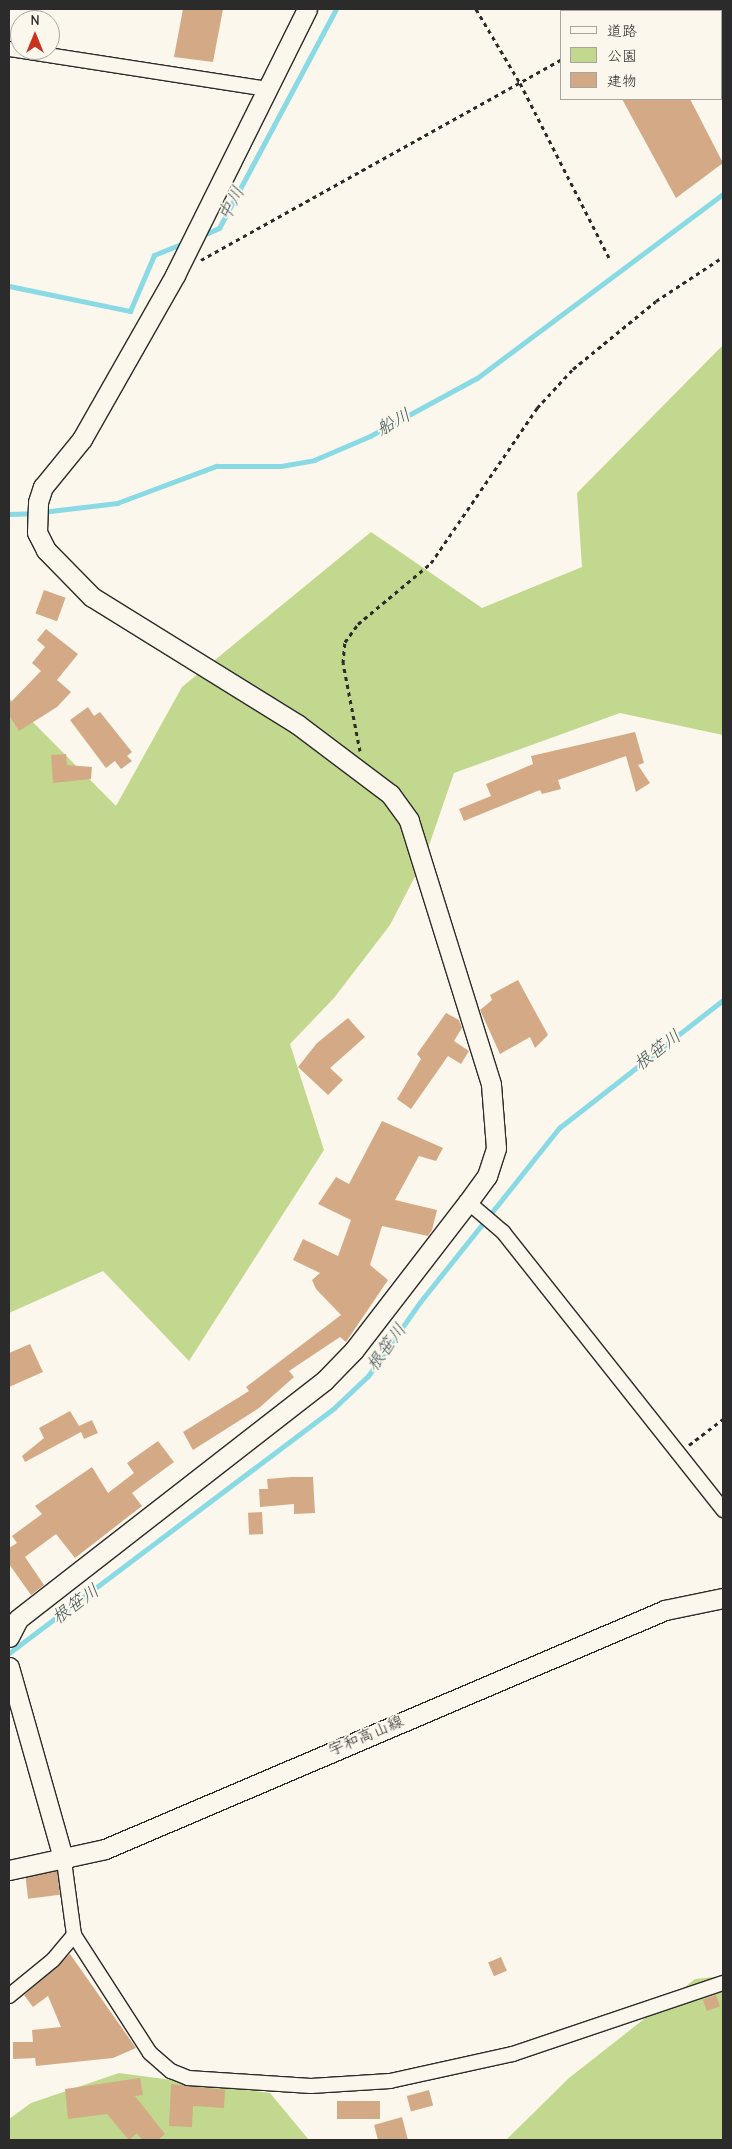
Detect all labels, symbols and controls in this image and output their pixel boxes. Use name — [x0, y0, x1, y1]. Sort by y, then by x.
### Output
north arrow — [10, 10, 60, 60]
legend — [560, 10, 722, 100]
text: N — [30, 12, 40, 29]
text: 道路 — [607, 22, 637, 40]
text: 公園 — [607, 47, 637, 65]
text: 建物 — [607, 72, 637, 90]
water label: 中川 — [214, 183, 250, 225]
water label: 船川 — [373, 405, 415, 441]
water label: 根笹川 — [630, 1026, 686, 1076]
water label: 根笹川 — [362, 1320, 412, 1376]
water label: 根笹川 — [48, 1580, 104, 1630]
street label: 宇和高山線 — [325, 1712, 407, 1760]

